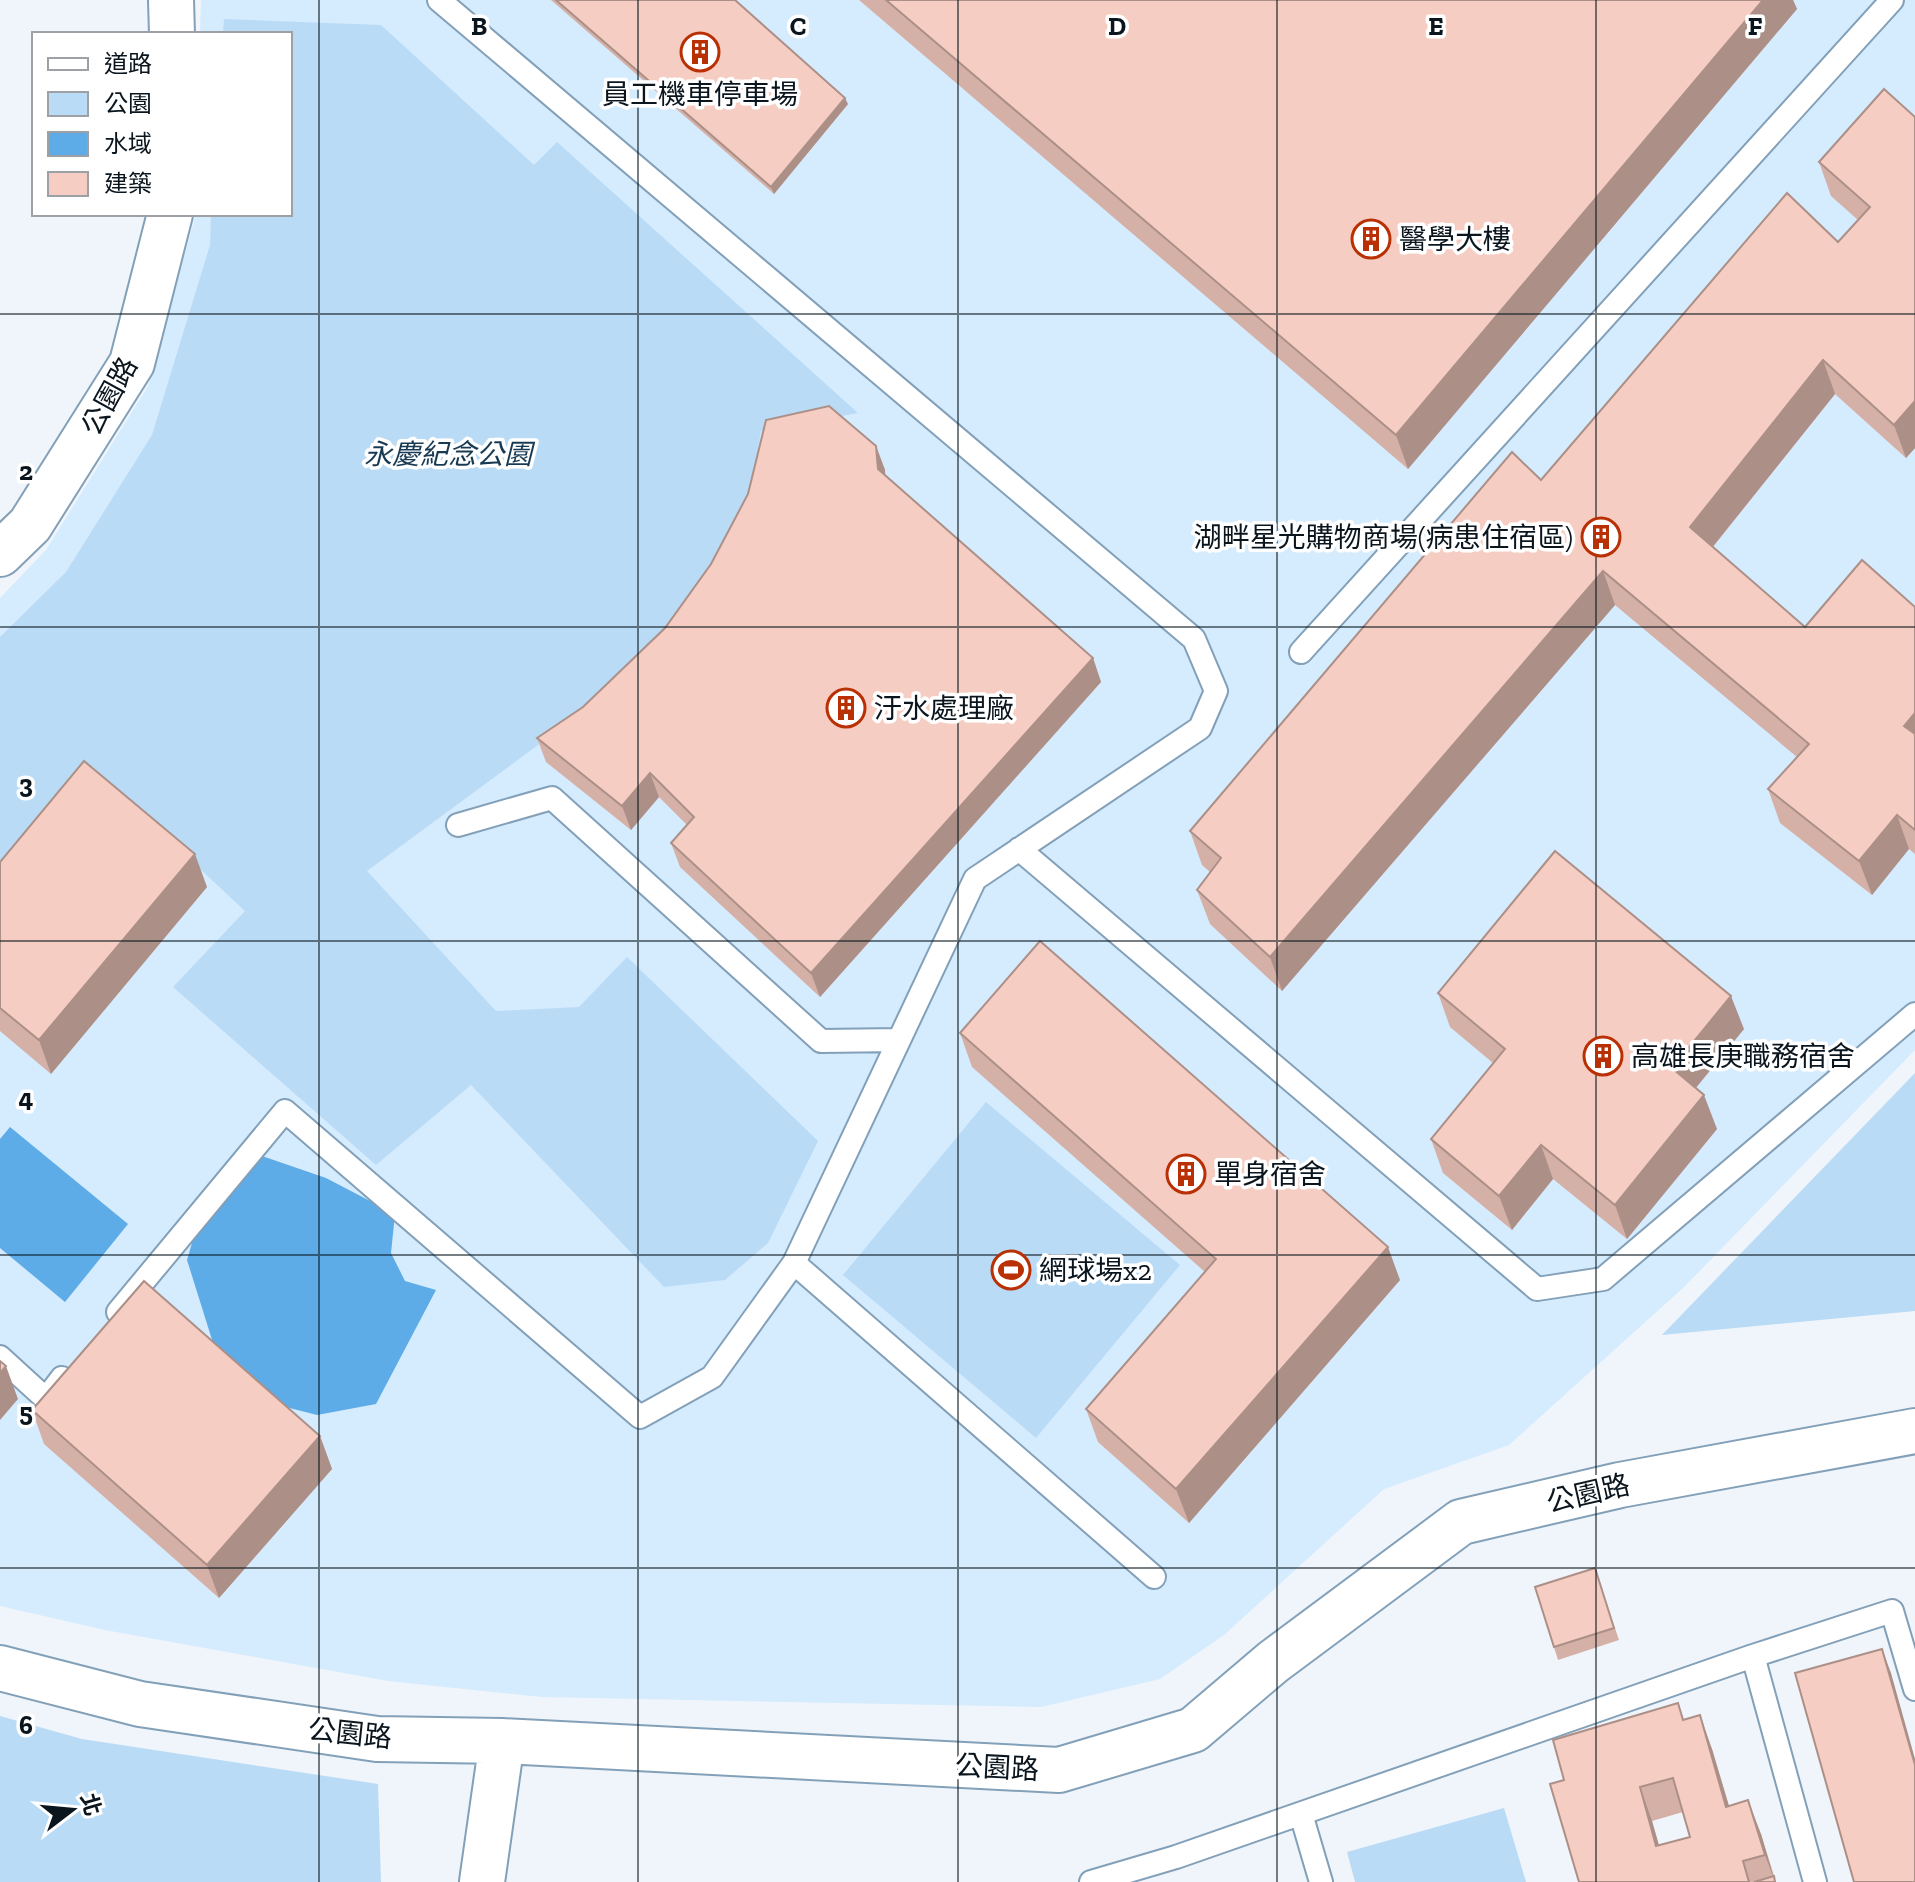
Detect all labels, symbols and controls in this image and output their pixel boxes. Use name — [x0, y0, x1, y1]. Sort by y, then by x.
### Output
text: B — [471, 10, 487, 42]
text: C — [790, 10, 806, 42]
text: D — [1108, 10, 1126, 42]
text: E — [1428, 10, 1444, 42]
text: F — [1748, 10, 1763, 42]
building icon: 員工機車停車場 — [679, 31, 721, 73]
legend — [32, 32, 292, 216]
text: 道路 — [104, 49, 152, 78]
place label: 員工機車停車場 — [602, 78, 798, 111]
text: 公園 — [104, 89, 152, 118]
text: 水域 — [104, 129, 152, 158]
text: 建築 — [104, 169, 152, 198]
building icon: 醫學大樓 — [1350, 218, 1392, 260]
place label: 醫學大樓 — [1399, 223, 1511, 256]
street label: 公園路 — [75, 352, 144, 441]
park label: 永慶紀念公園 — [364, 438, 536, 471]
text: 2 — [19, 455, 33, 487]
building icon: 湖畔星光購物商場(病患住宿區) — [1580, 516, 1622, 558]
place label: 湖畔星光購物商場(病患住宿區) — [1194, 521, 1573, 554]
building icon: 汙水處理廠 — [825, 687, 867, 729]
place label: 汙水處理廠 — [874, 692, 1014, 725]
text: 3 — [19, 768, 33, 800]
building icon: 高雄長庚職務宿舍 — [1582, 1035, 1624, 1077]
place label: 高雄長庚職務宿舍 — [1631, 1040, 1855, 1073]
text: 4 — [19, 1082, 34, 1114]
building icon: 單身宿舍 — [1165, 1153, 1207, 1195]
place label: 單身宿舍 — [1214, 1158, 1326, 1191]
sports icon: 網球場x2 — [990, 1249, 1032, 1291]
place label: 網球場x2 — [1039, 1254, 1152, 1287]
text: 5 — [19, 1396, 33, 1428]
street label: 公園路 — [1543, 1468, 1633, 1519]
text: 6 — [19, 1709, 33, 1741]
street label: 公園路 — [306, 1713, 393, 1754]
street label: 公園路 — [954, 1749, 1040, 1786]
north arrow — [32, 1770, 112, 1850]
text: 北 — [75, 1790, 107, 1819]

